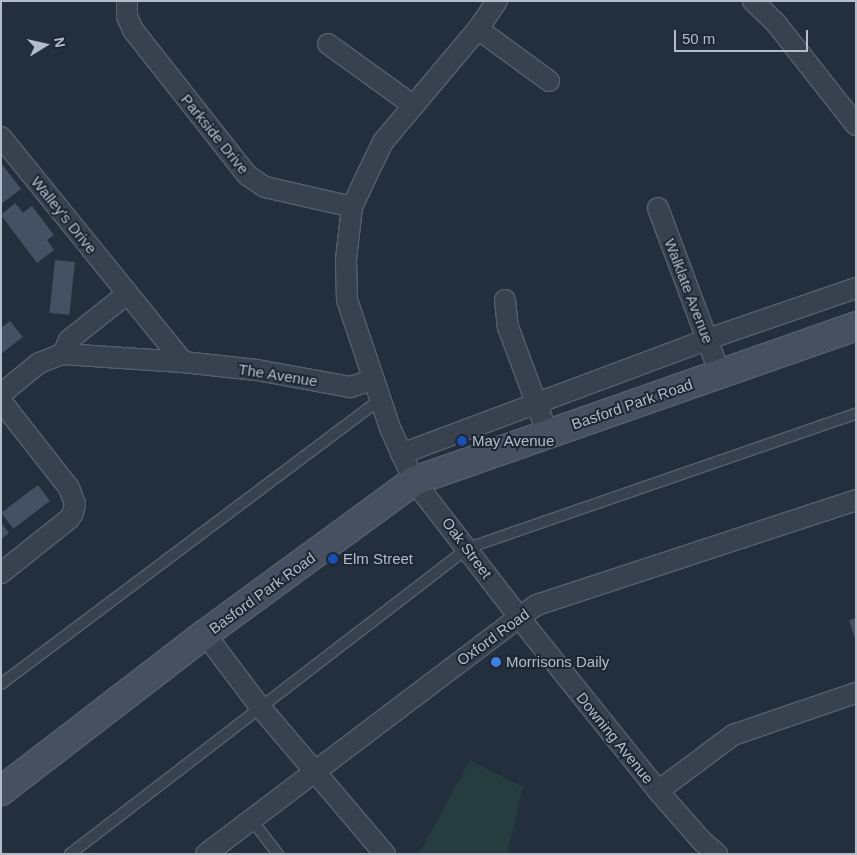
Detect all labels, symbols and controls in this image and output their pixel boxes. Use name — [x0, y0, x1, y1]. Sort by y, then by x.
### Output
north arrow — [20, 20, 70, 70]
scale bar — [677, 20, 811, 52]
text: 50 m — [682, 30, 715, 47]
text: N — [51, 36, 69, 49]
street label: Parkside Drive — [177, 90, 253, 178]
street label: Walley's Drive — [27, 173, 101, 257]
street label: Walklate Avenue — [661, 236, 717, 346]
street label: The Avenue — [237, 360, 319, 390]
street label: Basford Park Road — [569, 375, 695, 433]
place label: May Avenue — [472, 432, 555, 450]
marker: May Avenue — [456, 435, 468, 447]
street label: Oak Street — [438, 514, 496, 582]
street label: Basford Park Road — [205, 548, 319, 638]
place label: Elm Street — [343, 550, 413, 568]
marker: Elm Street — [327, 553, 339, 565]
street label: Oxford Road — [453, 605, 533, 669]
place label: Morrisons Daily — [506, 653, 609, 671]
marker: Morrisons Daily — [490, 656, 502, 668]
street label: Downing Avenue — [572, 688, 658, 788]

